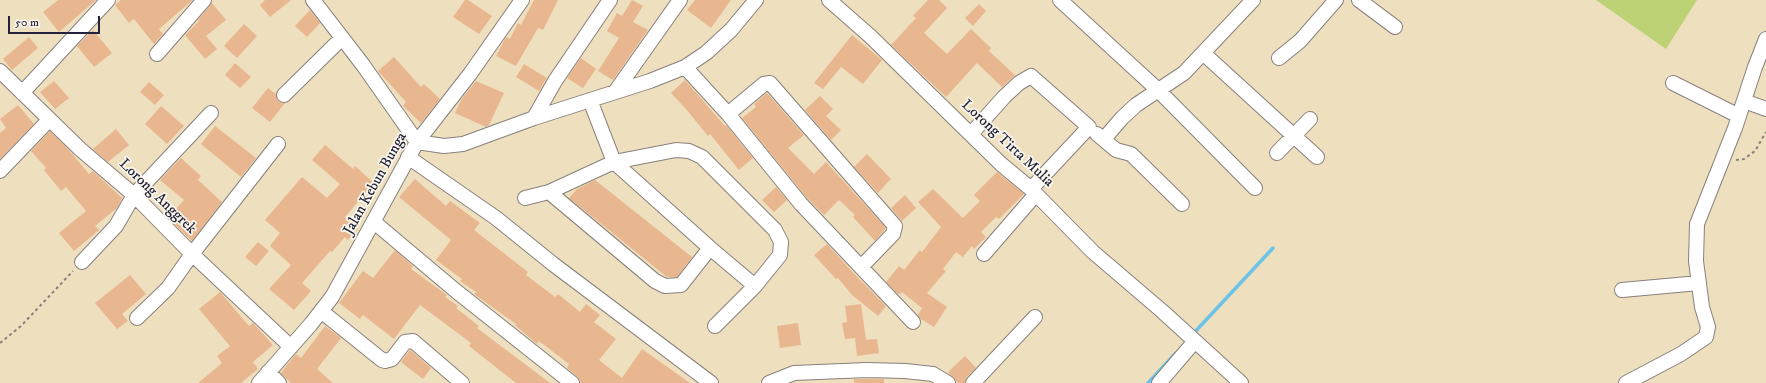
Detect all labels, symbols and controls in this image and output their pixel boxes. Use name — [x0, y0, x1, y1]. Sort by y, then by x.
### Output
scale bar — [10, 8, 102, 34]
text: 50 m — [15, 15, 39, 30]
street label: Lorong Tirta Mulia — [957, 97, 1057, 191]
street label: Jalan Kebun Bunga — [340, 130, 412, 238]
street label: Lorong Anggrek — [115, 156, 199, 238]

